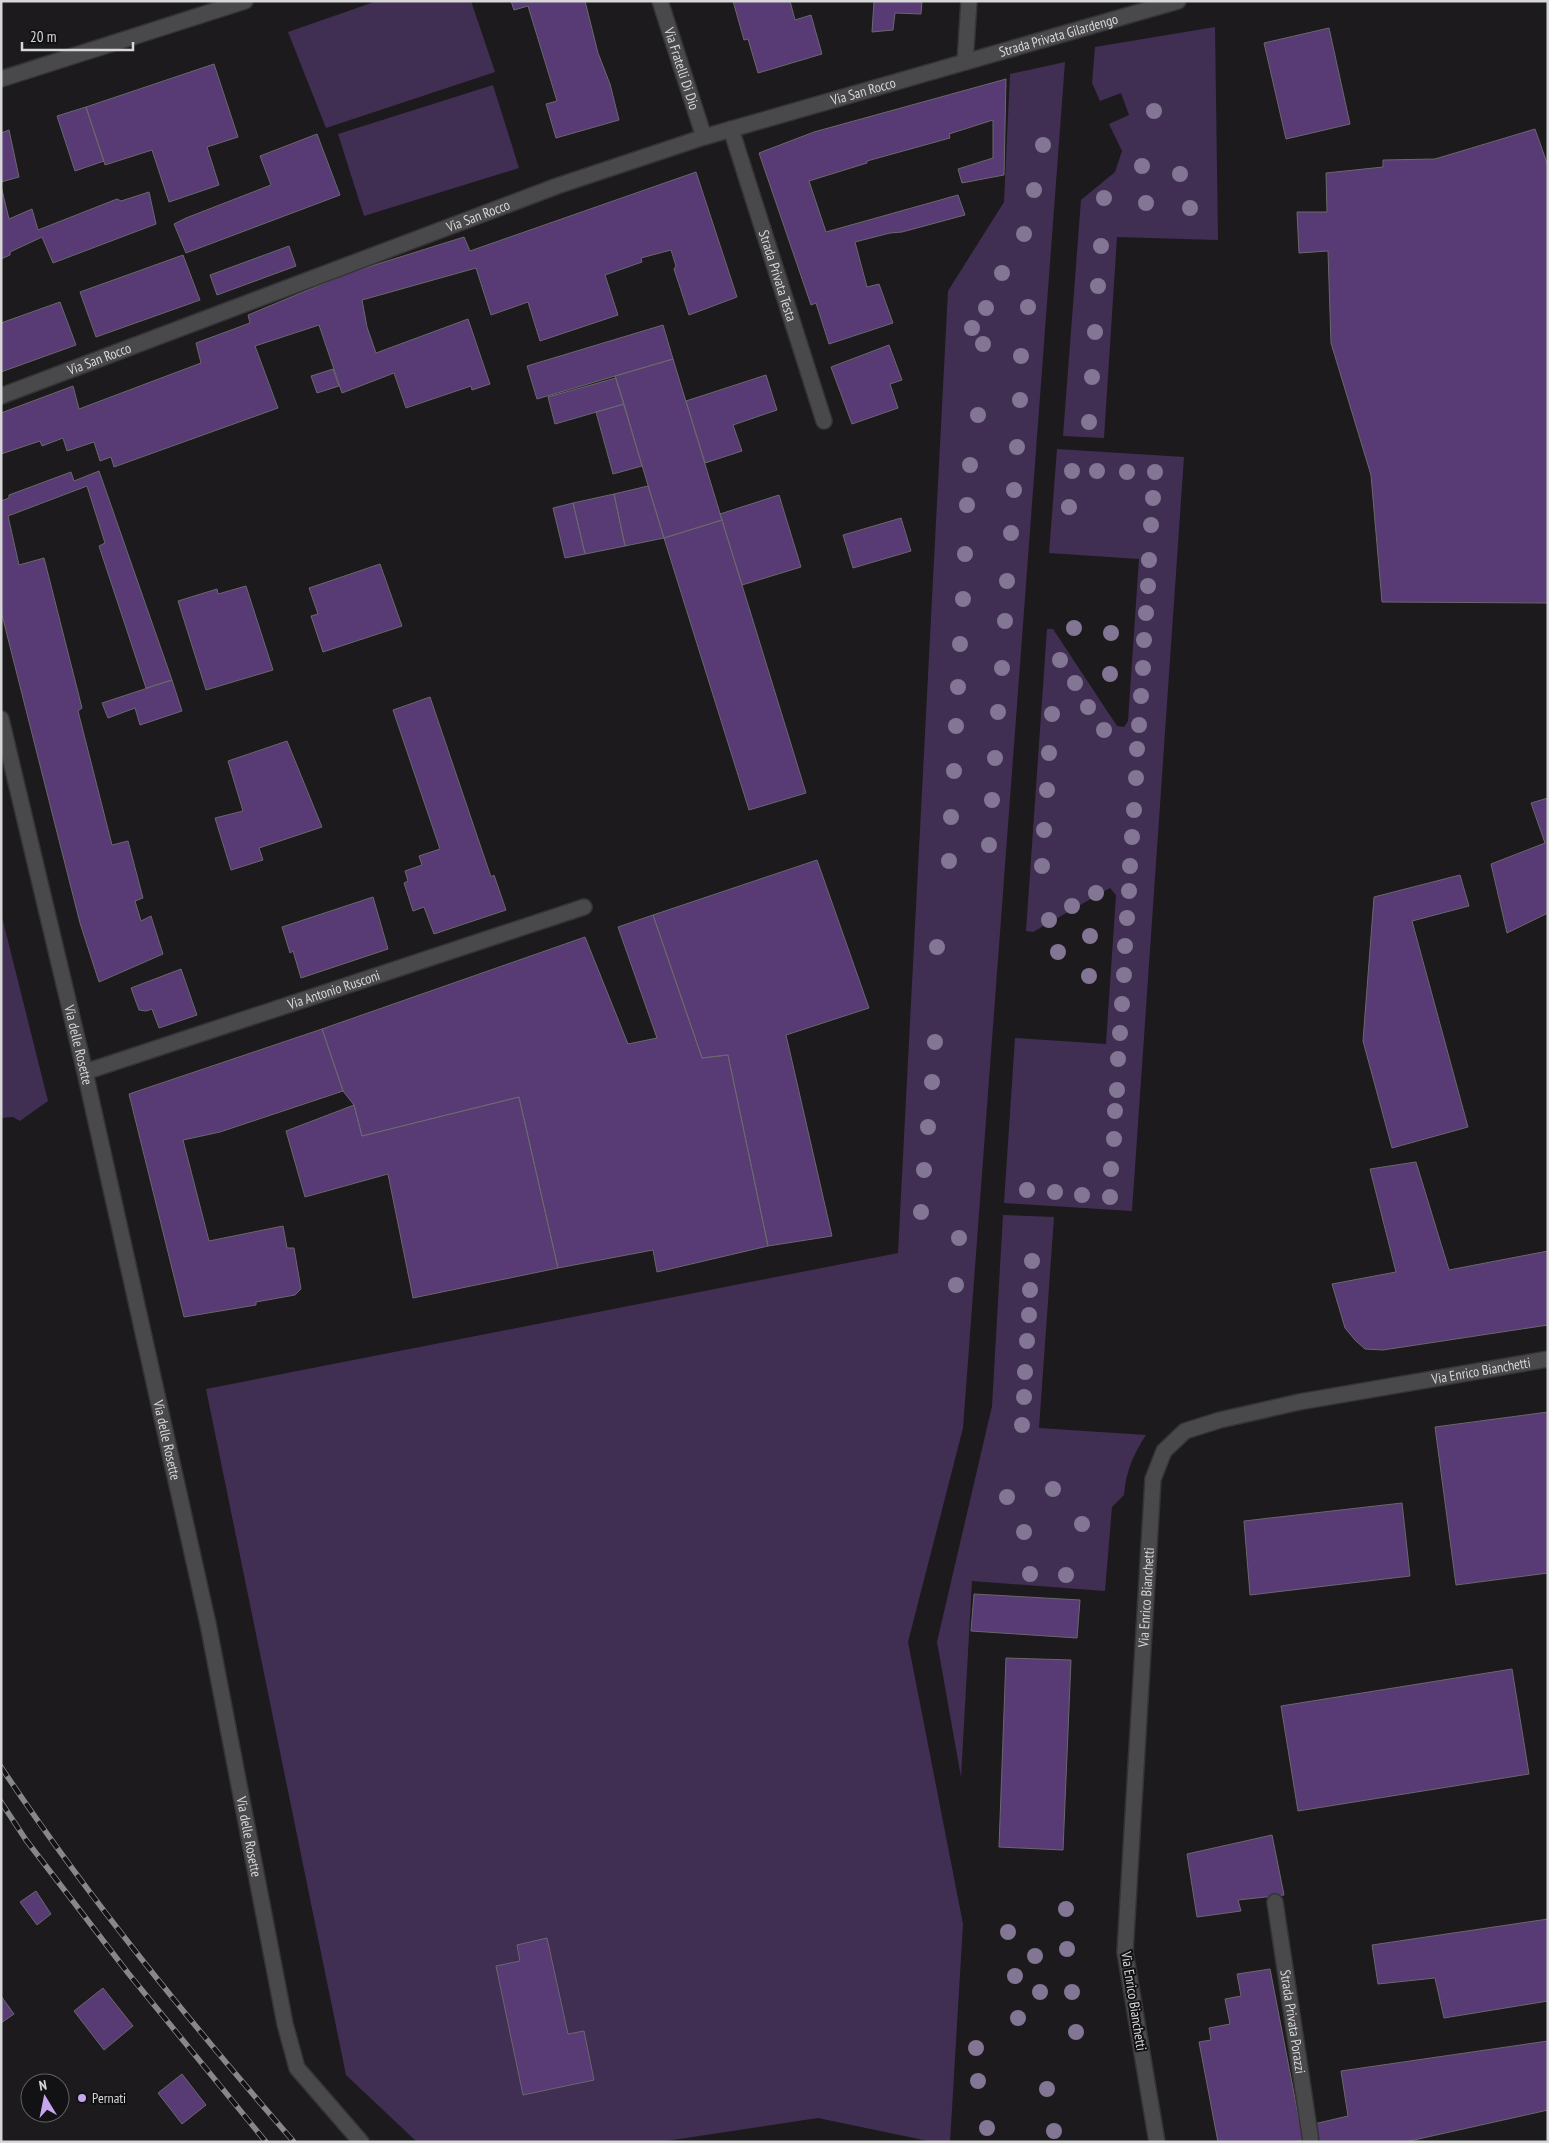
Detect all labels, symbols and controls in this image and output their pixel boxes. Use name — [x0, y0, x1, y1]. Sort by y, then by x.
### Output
street label: Strada Privata Gilardengo — [997, 10, 1120, 61]
scale bar — [22, 20, 134, 52]
street label: Via Fratelli Di Dio — [660, 24, 704, 112]
text: 20 m — [30, 27, 56, 46]
street label: Via San Rocco — [828, 73, 898, 109]
street label: Via San Rocco — [443, 196, 512, 236]
street label: Strada Privata Testa — [755, 228, 801, 324]
street label: Via San Rocco — [64, 339, 134, 379]
street label: Via Antonio Rusconi — [284, 966, 382, 1014]
street label: Via delle Rosette — [60, 1002, 97, 1087]
street label: Via Enrico Bianchetti — [1429, 1353, 1532, 1388]
street label: Via delle Rosette — [149, 1397, 185, 1482]
street label: Via Enrico Bianchetti — [1134, 1547, 1158, 1649]
street label: Via delle Rosette — [232, 1794, 266, 1879]
street label: Via Enrico Bianchetti — [1117, 1949, 1151, 2052]
street label: Strada Privata Porazzi — [1276, 1968, 1310, 2075]
north arrow — [20, 2073, 70, 2123]
text: N — [37, 2076, 48, 2095]
place label: Pernati — [92, 2089, 126, 2107]
marker: Pernati — [76, 2092, 88, 2104]

